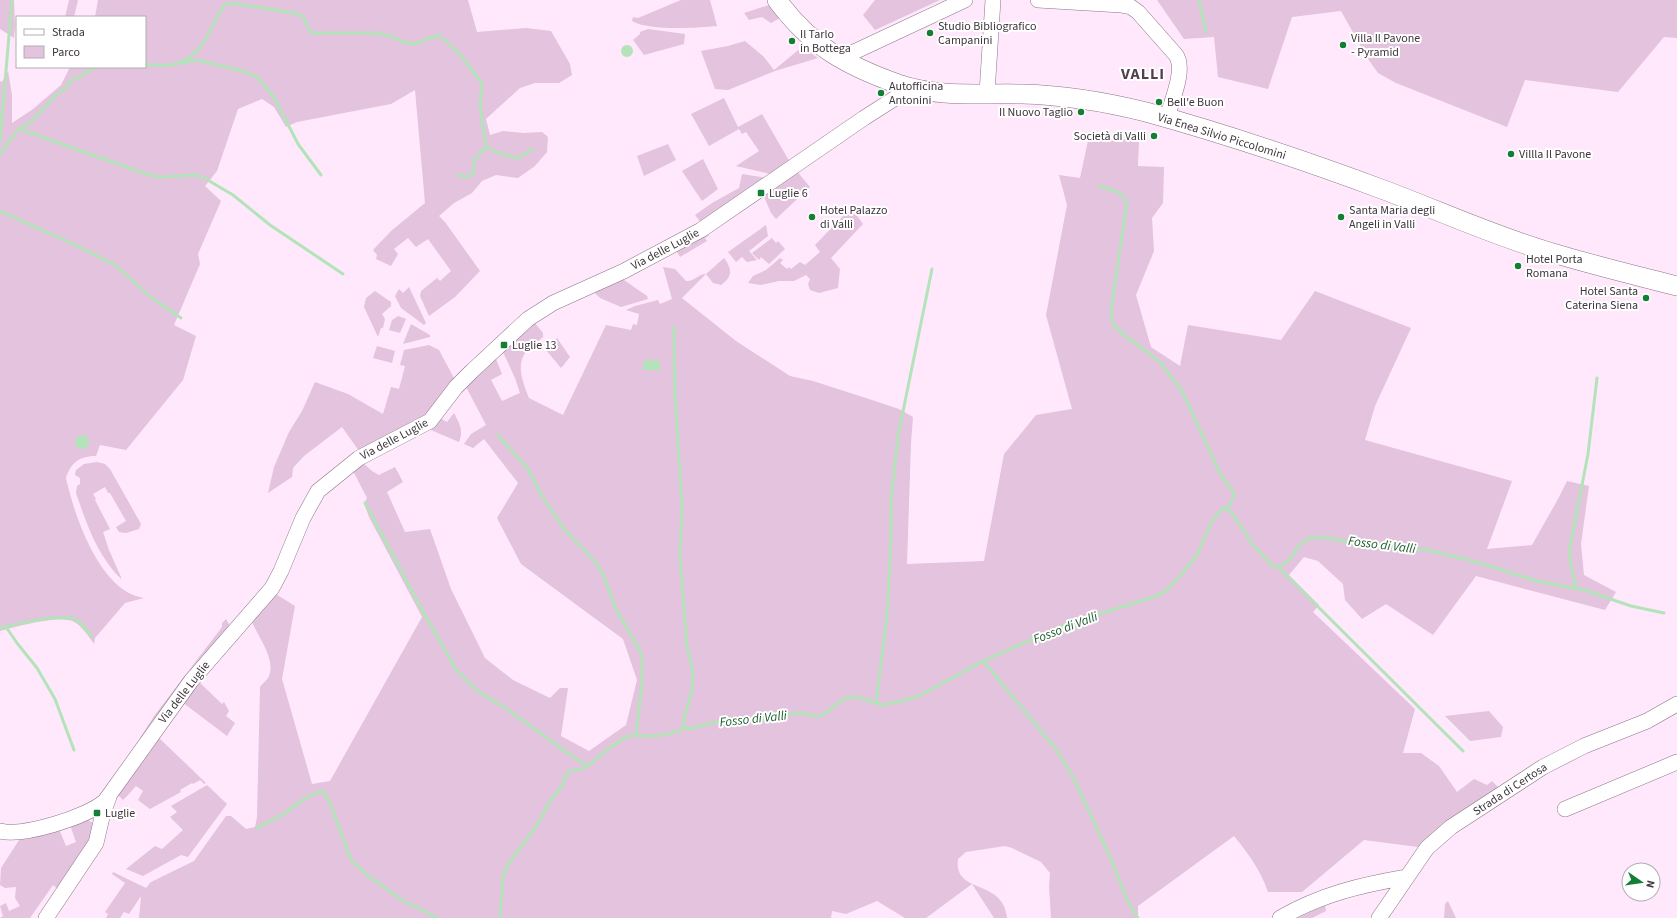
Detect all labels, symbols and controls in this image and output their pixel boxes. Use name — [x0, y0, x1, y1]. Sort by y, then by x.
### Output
legend — [16, 16, 146, 68]
place label: Studio Bibliografico Campanini — [938, 18, 1037, 49]
text: Strada — [52, 24, 85, 41]
place label: Il Tarlo in Bottega — [800, 26, 851, 57]
marker: Studio Bibliografico Campanini — [925, 28, 935, 38]
place label: Villa Il Pavone - Pyramid — [1351, 30, 1420, 61]
marker: Il Tarlo in Bottega — [787, 36, 797, 46]
marker: Villa Il Pavone - Pyramid — [1338, 40, 1348, 50]
text: Parco — [52, 44, 80, 61]
district label: VALLI — [1120, 63, 1165, 85]
place label: Autofficina Antonini — [889, 78, 943, 109]
marker: Autofficina Antonini — [876, 88, 886, 98]
place label: Bell'e Buon — [1167, 94, 1224, 111]
marker: Bell'e Buon — [1154, 97, 1164, 107]
place label: Il Nuovo Taglio — [999, 104, 1073, 121]
marker: Il Nuovo Taglio — [1076, 107, 1086, 117]
street label: Via Enea Silvio Piccolomini — [1156, 109, 1288, 164]
place label: Società di Valli — [1074, 128, 1146, 145]
marker: Società di Valli — [1149, 131, 1159, 141]
place label: Villla Il Pavone — [1519, 146, 1591, 163]
marker: Villla Il Pavone — [1506, 149, 1516, 159]
place label: Luglie 6 — [769, 185, 808, 202]
marker: Luglie 6 — [756, 188, 766, 198]
place label: Hotel Palazzo di Valli — [820, 202, 887, 233]
place label: Santa Maria degli Angeli in Valli — [1349, 202, 1435, 233]
marker: Hotel Palazzo di Valli — [807, 212, 817, 222]
marker: Santa Maria degli Angeli in Valli — [1336, 212, 1346, 222]
street label: Via delle Luglie — [628, 224, 702, 275]
place label: Hotel Porta Romana — [1526, 251, 1582, 282]
marker: Hotel Porta Romana — [1513, 261, 1523, 271]
place label: Hotel Santa Caterina Siena — [1565, 283, 1638, 314]
marker: Hotel Santa Caterina Siena — [1641, 293, 1651, 303]
place label: Luglie 13 — [512, 337, 557, 354]
marker: Luglie 13 — [499, 340, 509, 350]
street label: Via delle Luglie — [357, 414, 431, 465]
water label: Fosso di Valli — [1347, 532, 1417, 558]
water label: Fosso di Valli — [1031, 607, 1101, 648]
street label: Via delle Luglie — [155, 658, 214, 727]
water label: Fosso di Valli — [719, 706, 789, 731]
street label: Strada di Certosa — [1470, 759, 1551, 820]
place label: Luglie — [105, 805, 135, 822]
marker: Luglie — [92, 808, 102, 818]
north arrow — [1621, 862, 1661, 902]
text: N — [1642, 879, 1658, 889]

